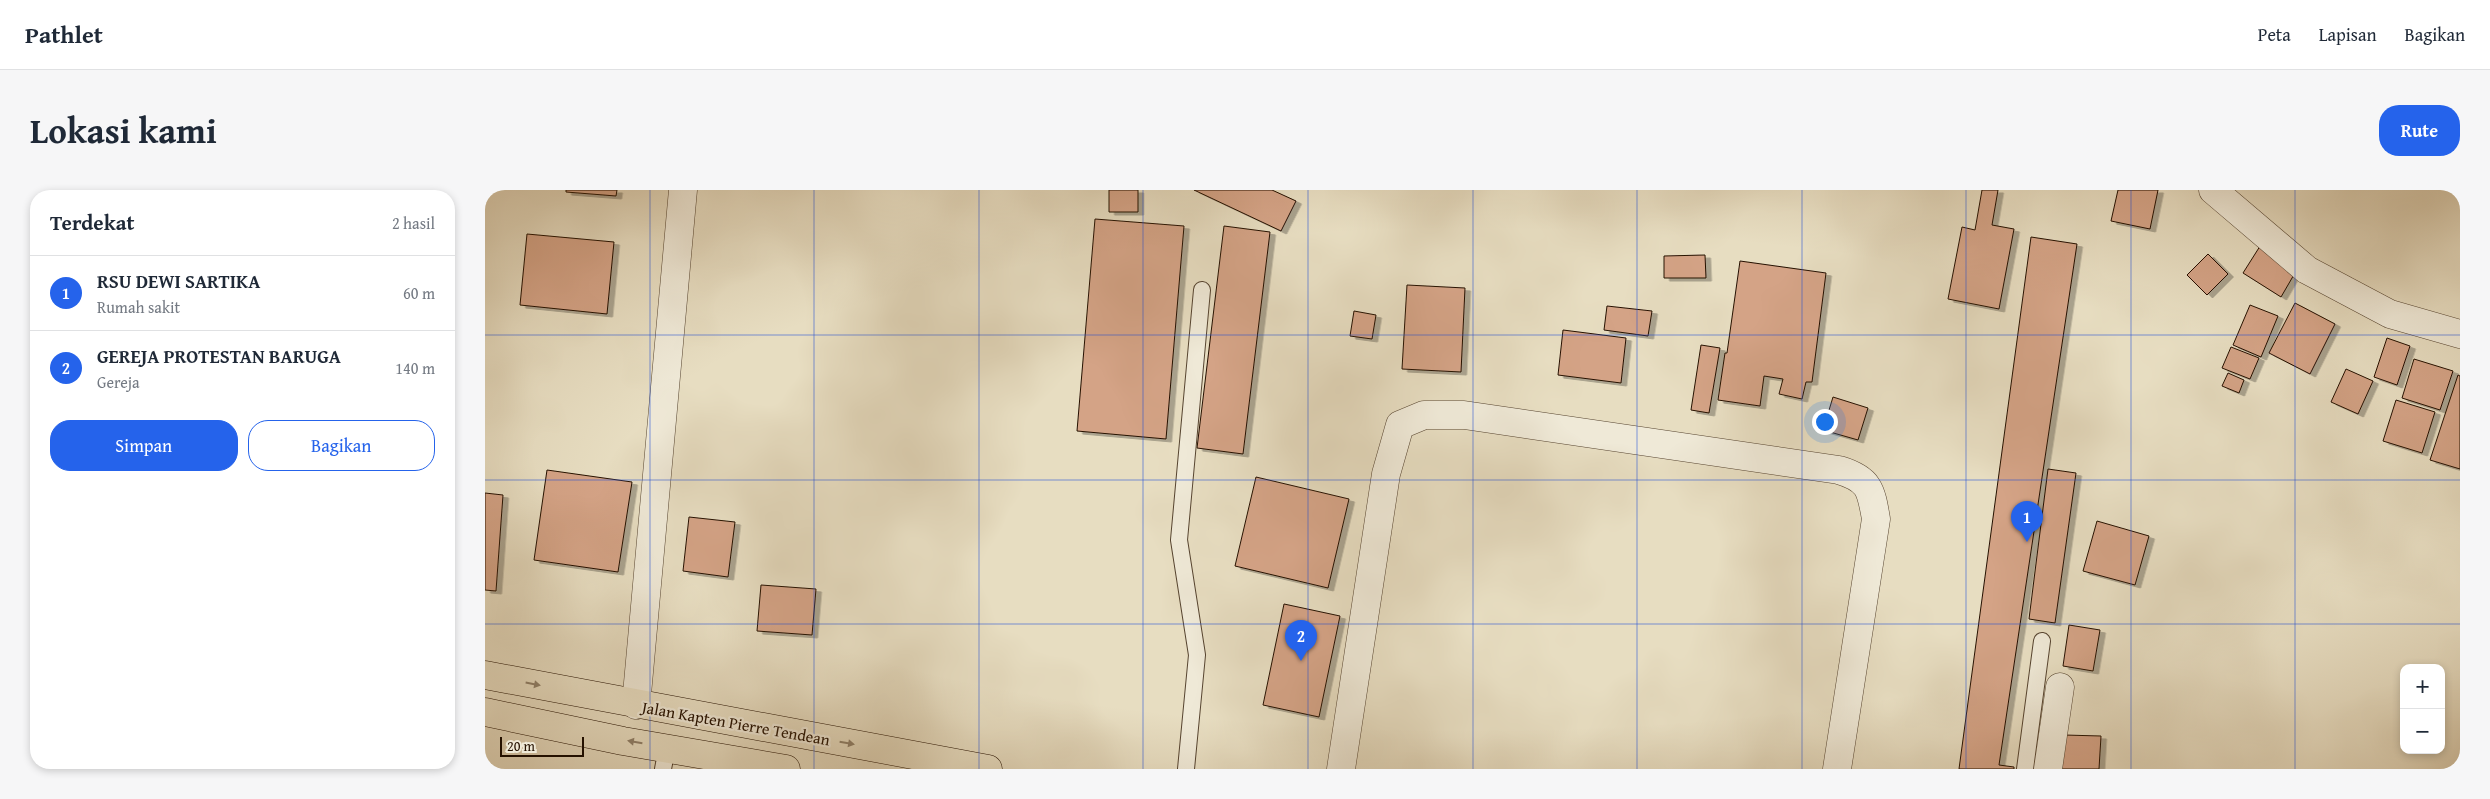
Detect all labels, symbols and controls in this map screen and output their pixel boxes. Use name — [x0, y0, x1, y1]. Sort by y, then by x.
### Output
text: Pathlet — [25, 17, 103, 52]
text: Peta — [2258, 21, 2291, 48]
text: Lapisan — [2319, 21, 2377, 48]
text: Bagikan — [2405, 21, 2465, 48]
text: Lokasi kami — [30, 105, 217, 156]
button: Rute — [2379, 105, 2460, 156]
text: Terdekat — [50, 207, 134, 238]
text: 2 hasil — [392, 211, 435, 235]
text: RSU DEWI SARTIKA — [97, 267, 260, 295]
text: 1 — [62, 281, 70, 305]
text: 60 m — [403, 281, 435, 305]
text: Rumah sakit — [97, 295, 180, 319]
text: GEREJA PROTESTAN BARUGA — [97, 342, 341, 370]
text: 2 — [62, 356, 70, 380]
text: 140 m — [395, 356, 435, 380]
text: Gereja — [97, 370, 140, 394]
your location — [1812, 409, 1838, 435]
button: Simpan — [50, 420, 238, 471]
button: Bagikan — [248, 420, 435, 471]
pin: 1 — [2011, 501, 2043, 542]
pin: 2 — [1285, 620, 1317, 661]
map controls — [2400, 664, 2445, 754]
button: + — [2400, 664, 2445, 709]
one-way arrow — [525, 680, 540, 688]
street label: Jalan Kapten Pierre Tendean — [638, 694, 832, 751]
button: − — [2400, 709, 2445, 754]
scale bar — [500, 734, 584, 757]
text: 20 m — [507, 736, 535, 756]
one-way arrow — [626, 738, 642, 746]
one-way arrow — [840, 740, 856, 748]

